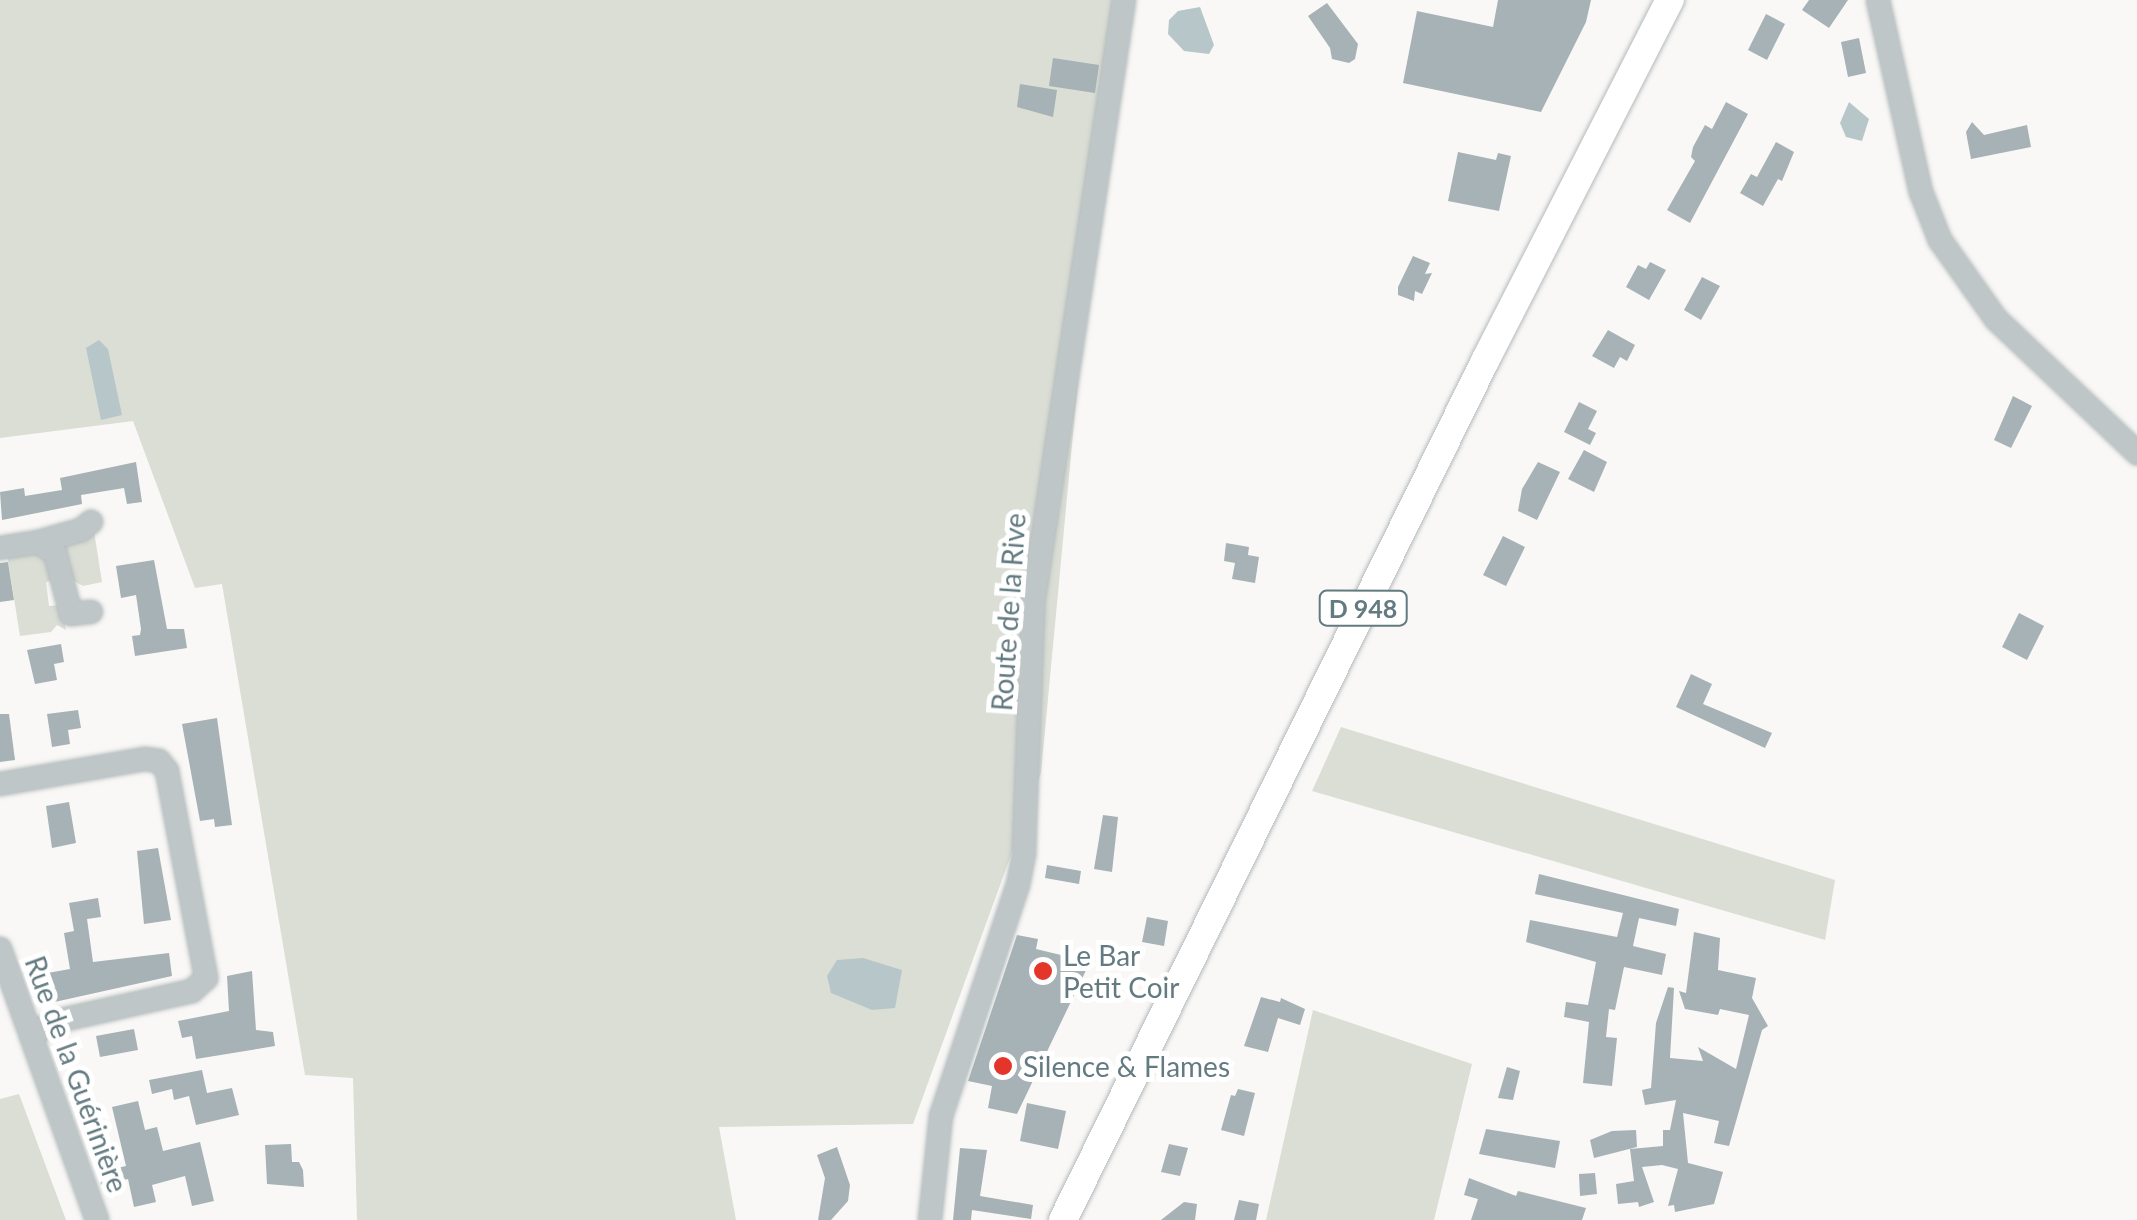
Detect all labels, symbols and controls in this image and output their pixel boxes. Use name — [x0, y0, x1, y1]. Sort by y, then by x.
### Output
street label: Route de la Rive — [984, 512, 1032, 712]
road number: D 948 — [1318, 588, 1408, 628]
place label: Le Bar Petit Coir — [1063, 938, 1179, 1004]
street label: Rue de la Guérinière — [19, 951, 135, 1197]
marker: Le Bar Petit Coir — [1032, 960, 1054, 982]
place label: Silence & Flames — [1023, 1049, 1230, 1083]
marker: Silence & Flames — [992, 1055, 1014, 1077]

